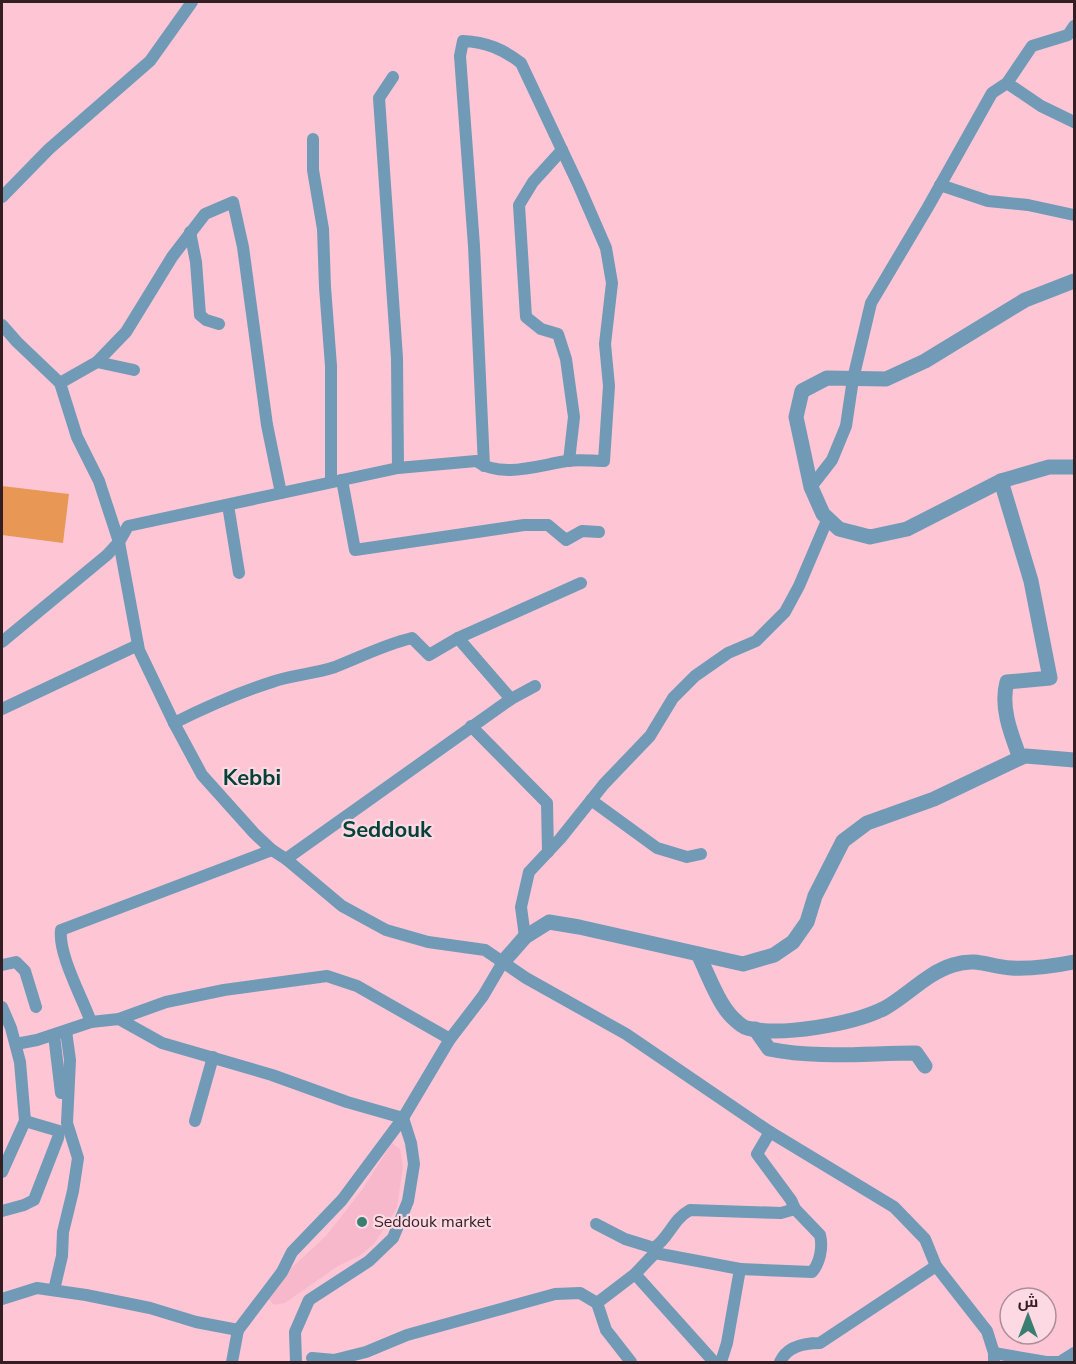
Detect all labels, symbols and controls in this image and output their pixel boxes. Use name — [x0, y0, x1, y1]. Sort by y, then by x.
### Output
district label: Kebbi — [223, 763, 281, 793]
district label: Seddouk — [342, 815, 433, 845]
place label: Seddouk market — [374, 1211, 491, 1233]
marker: Seddouk market — [355, 1215, 369, 1229]
north arrow — [998, 1286, 1058, 1346]
text: ش — [1018, 1291, 1038, 1313]

